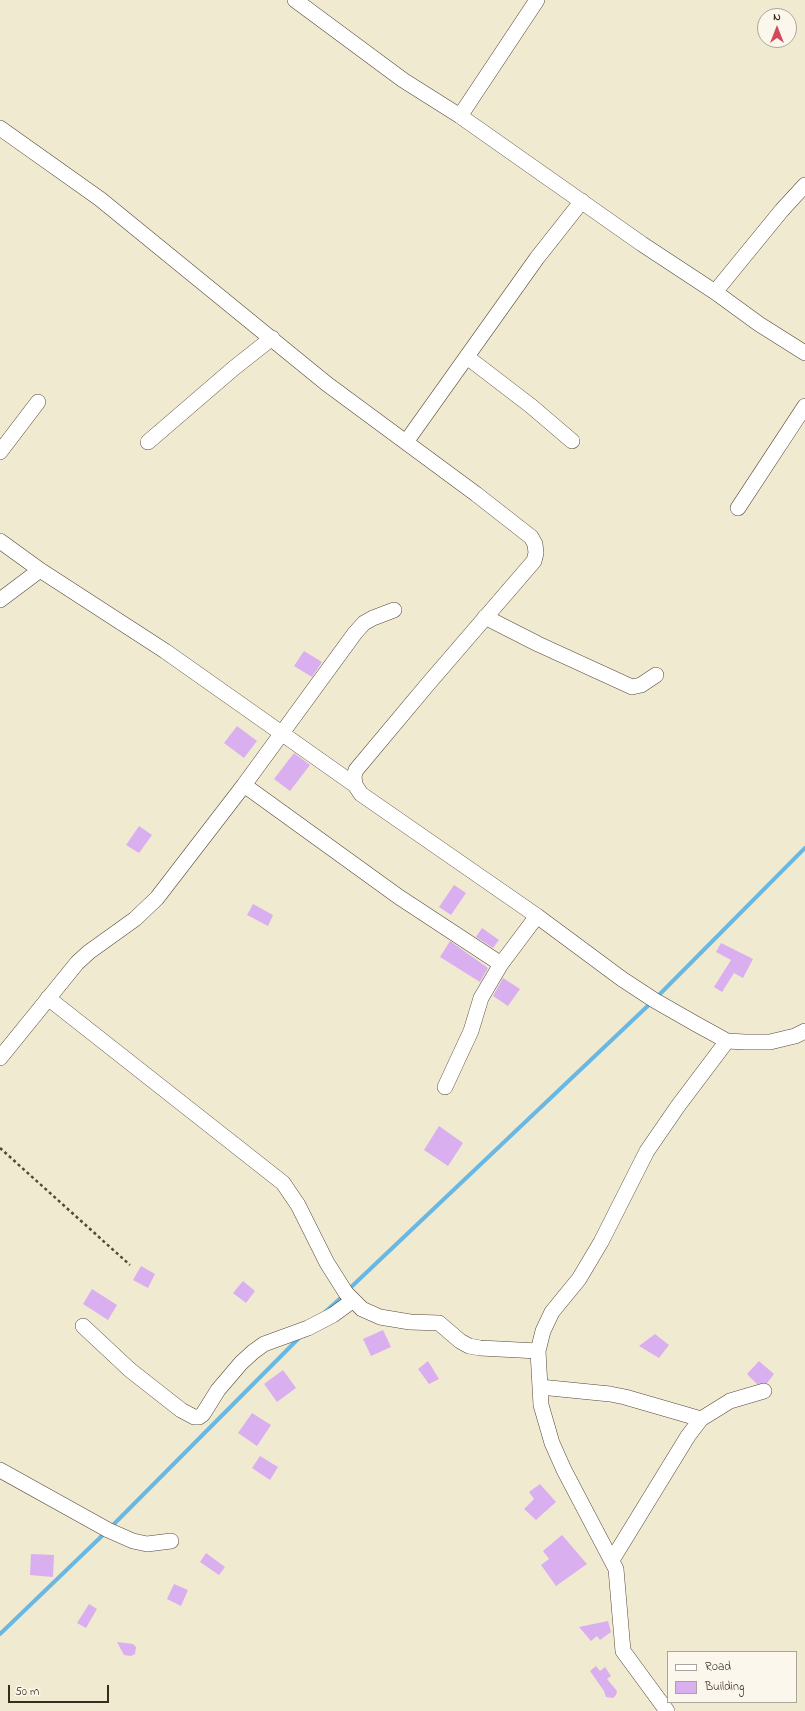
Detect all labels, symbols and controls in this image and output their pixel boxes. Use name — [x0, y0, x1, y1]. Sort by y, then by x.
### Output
north arrow — [757, 8, 797, 48]
text: N — [773, 9, 781, 25]
legend — [667, 1651, 797, 1703]
text: Road — [705, 1658, 731, 1676]
scale bar — [10, 1677, 111, 1703]
text: Building — [705, 1678, 744, 1696]
text: 50 m — [15, 1683, 39, 1701]

